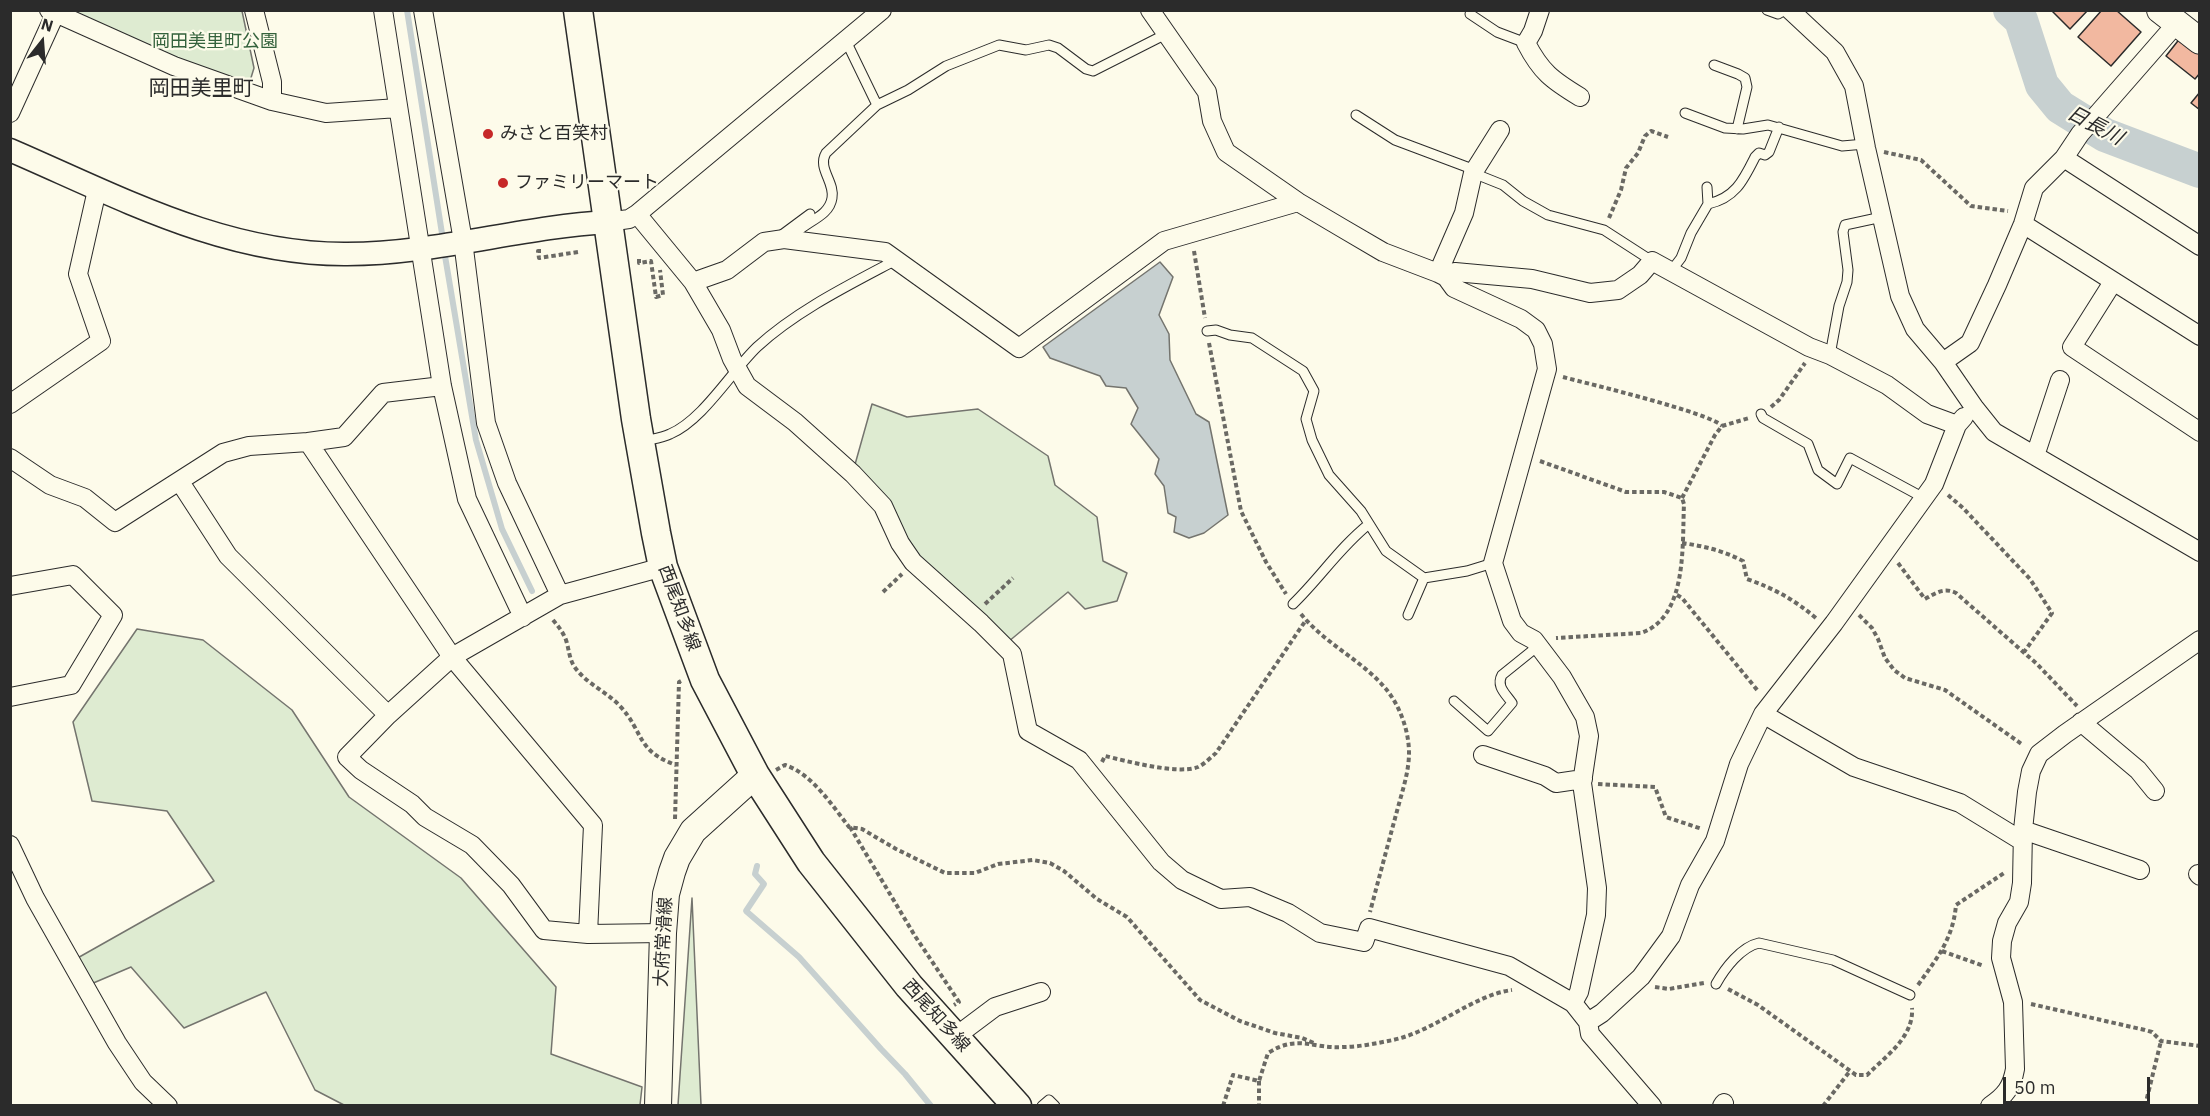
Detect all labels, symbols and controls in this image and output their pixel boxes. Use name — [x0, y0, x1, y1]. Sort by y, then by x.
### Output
north arrow — [12, 12, 72, 72]
text: N — [39, 14, 56, 36]
park label: 岡田美里町公園 — [152, 31, 278, 53]
district label: 岡田美里町 — [149, 76, 253, 102]
water label: 日長川 — [2063, 101, 2127, 151]
place label: みさと百笑村 — [500, 123, 608, 145]
marker: みさと百笑村 — [481, 127, 495, 141]
place label: ファミリーマート — [515, 172, 659, 194]
marker: ファミリーマート — [496, 176, 510, 190]
street label: 西尾知多線 — [653, 562, 705, 654]
street label: 大府常滑線 — [651, 896, 677, 988]
street label: 西尾知多線 — [898, 975, 974, 1057]
scale bar — [2006, 1065, 2153, 1103]
text: 50 m — [2014, 1076, 2056, 1099]

